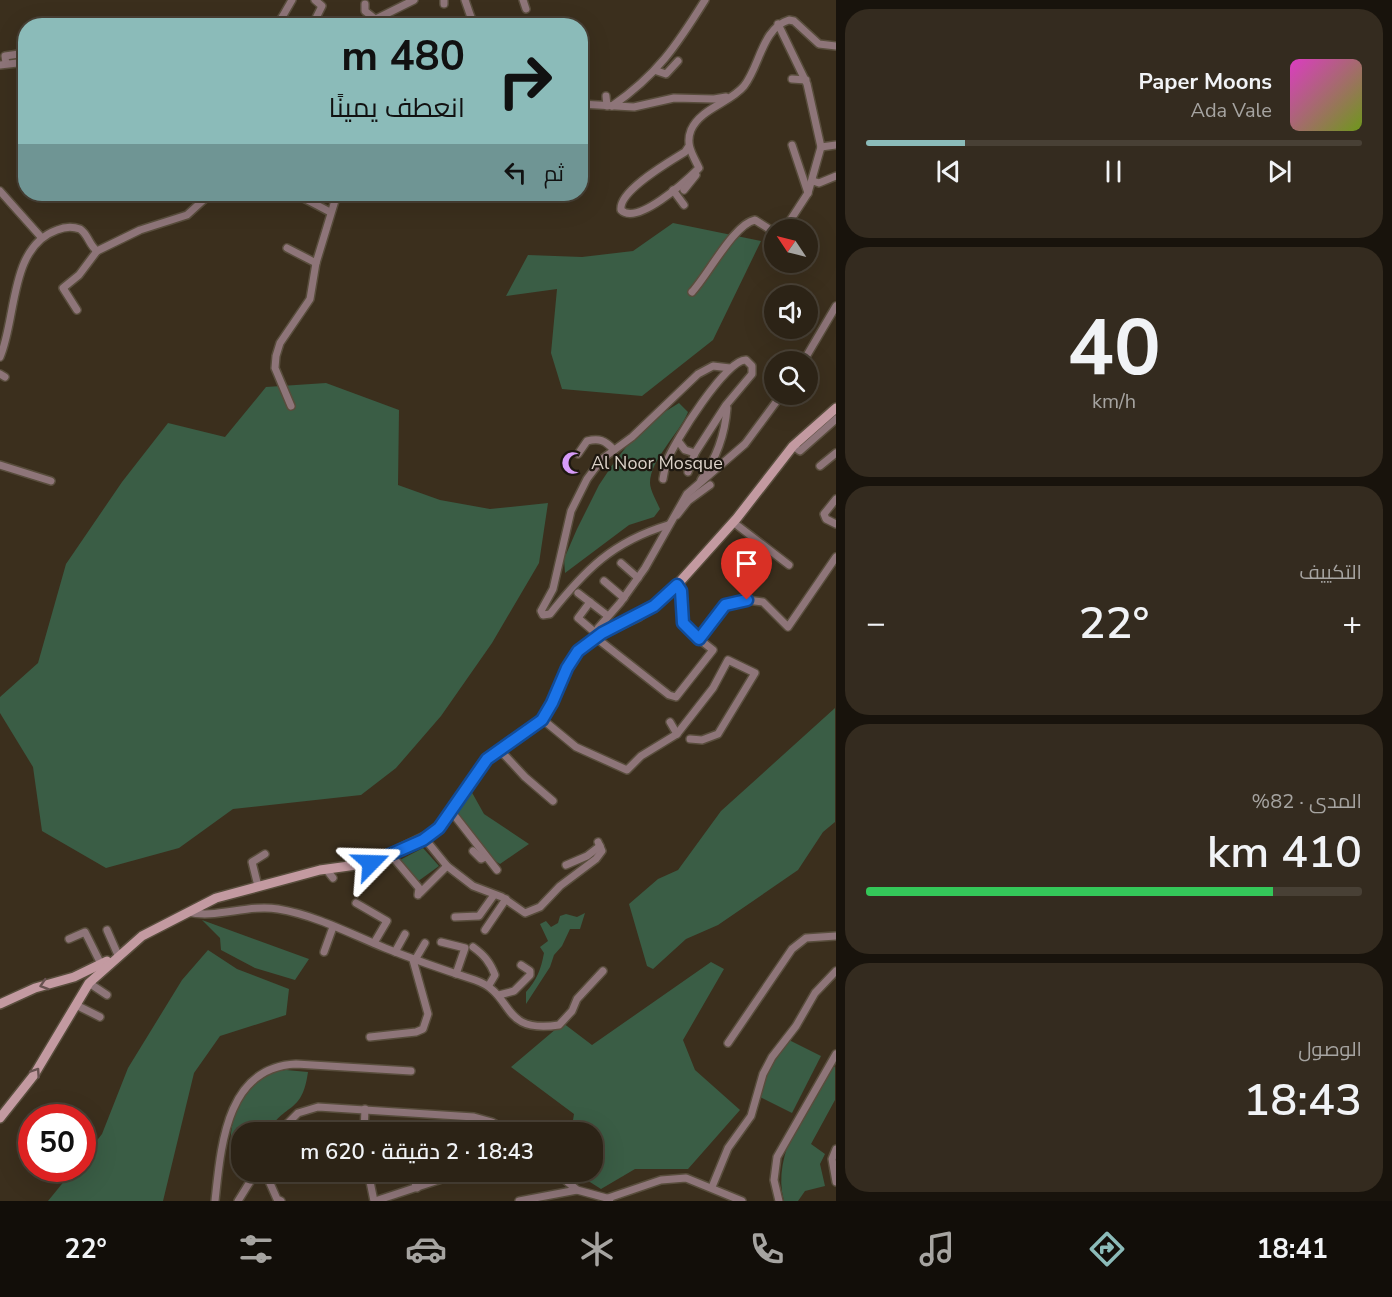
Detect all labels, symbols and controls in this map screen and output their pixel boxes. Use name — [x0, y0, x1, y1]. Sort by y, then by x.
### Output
text: 480 m — [341, 28, 465, 85]
icon: right — [486, 42, 564, 120]
text: Paper Moons — [1138, 67, 1272, 97]
text: انعطف يمينًا — [328, 90, 465, 127]
text: Ada Vale — [1190, 97, 1272, 124]
icon: previous — [932, 155, 965, 188]
icon: pause — [1097, 155, 1130, 188]
icon: next — [1263, 155, 1296, 188]
icon: left — [499, 156, 532, 189]
text: ثم — [544, 159, 564, 189]
north arrow — [764, 219, 818, 273]
map controls — [764, 219, 818, 405]
button: sound — [764, 285, 818, 339]
text: 40 — [1067, 295, 1161, 402]
button: search — [764, 351, 818, 405]
text: km/h — [1092, 388, 1136, 415]
mosque icon: Al Noor Mosque — [560, 450, 586, 476]
place label: Al Noor Mosque — [591, 451, 723, 475]
pin — [721, 538, 772, 600]
icon: arrive — [730, 547, 763, 580]
text: التكييف — [1299, 559, 1362, 586]
text: 22° — [1079, 593, 1149, 654]
text: − — [866, 601, 886, 646]
text: + — [1342, 601, 1362, 646]
text: المدى · 82% — [1252, 788, 1362, 815]
text: 410 km — [1207, 822, 1362, 883]
position arrow — [339, 831, 403, 895]
one-way arrow — [39, 978, 50, 990]
text: الوصول — [1298, 1036, 1362, 1063]
one-way arrow — [29, 1068, 40, 1079]
text: 18:43 — [1243, 1070, 1362, 1131]
speed limit sign: 50 — [18, 1104, 96, 1182]
text: 18:43 · 2 دقيقة · 620 m — [300, 1137, 534, 1167]
icon: filters — [235, 1228, 277, 1270]
icon: car — [405, 1228, 447, 1270]
icon: climate — [576, 1228, 618, 1270]
icon: phone — [746, 1228, 788, 1270]
icon: music — [916, 1228, 958, 1270]
icon: directions — [1086, 1228, 1128, 1270]
text: 22° — [64, 1231, 107, 1268]
text: 18:41 — [1256, 1231, 1328, 1268]

